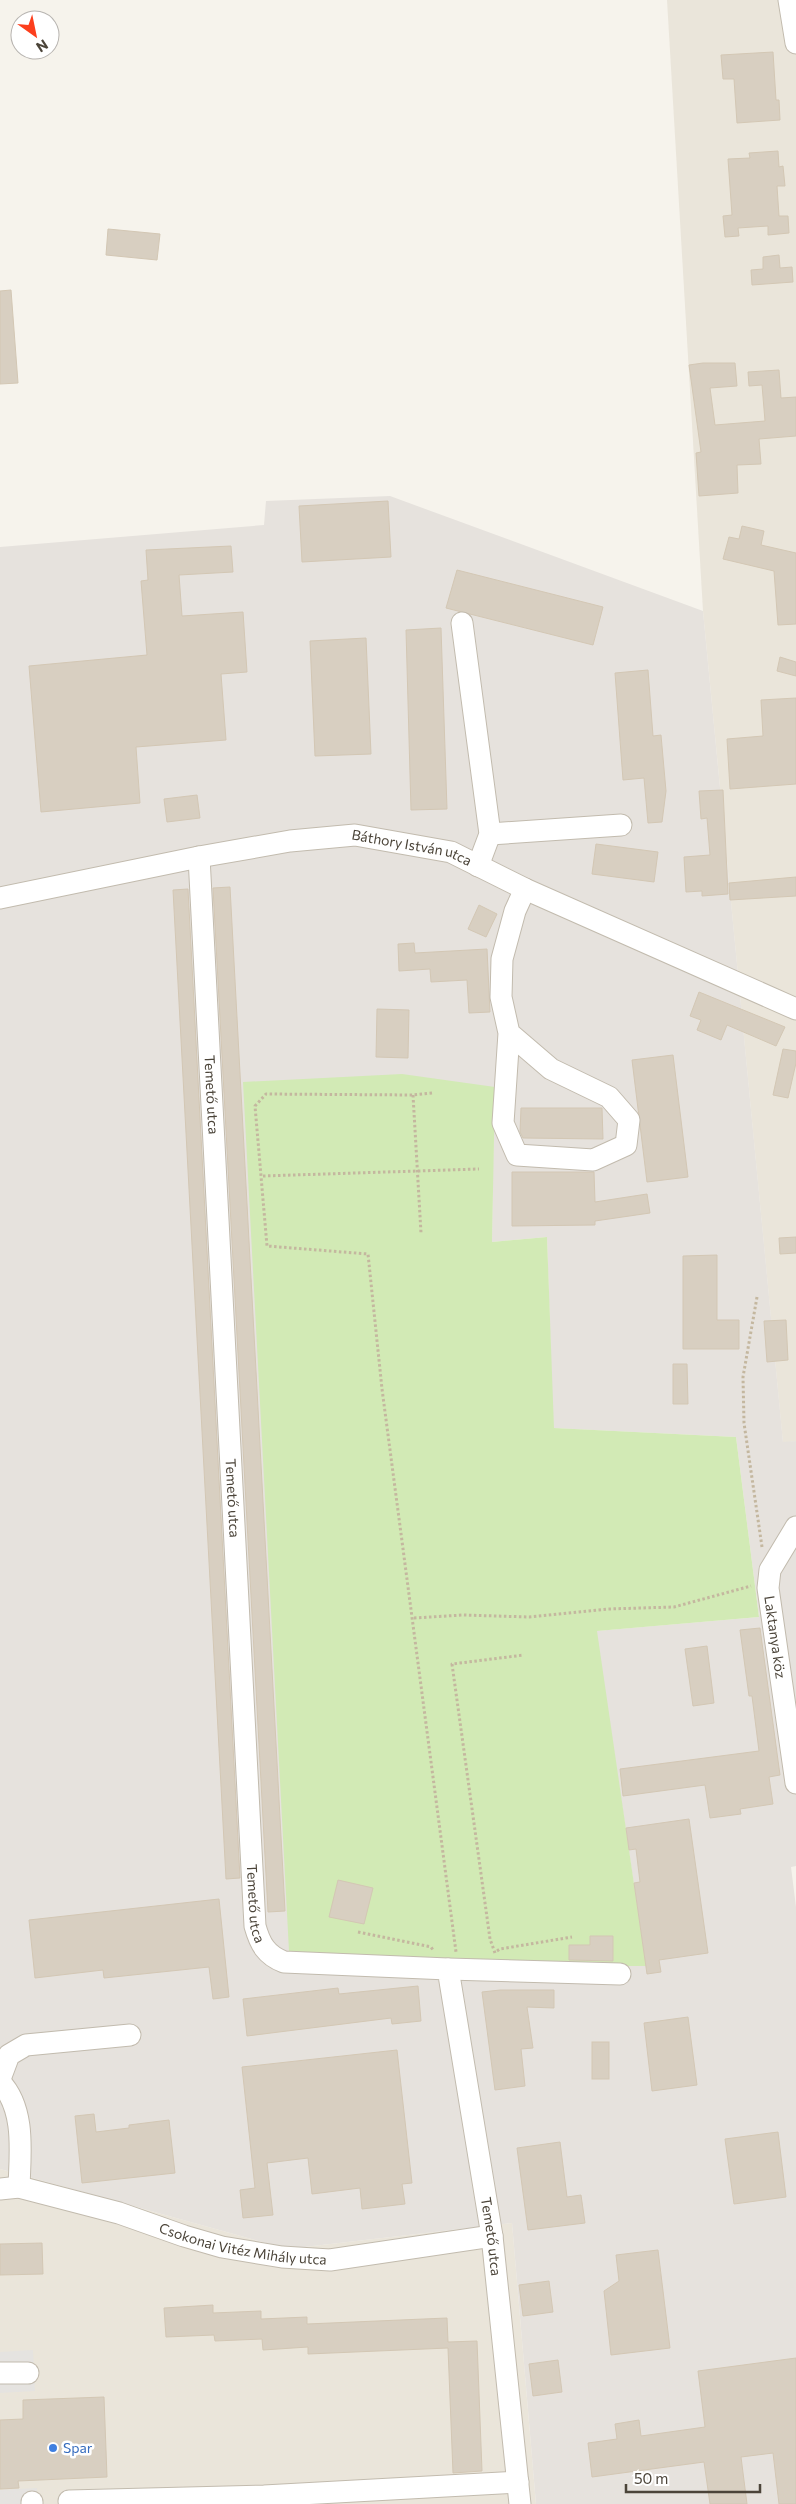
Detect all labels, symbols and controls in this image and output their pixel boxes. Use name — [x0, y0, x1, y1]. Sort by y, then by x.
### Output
north arrow — [10, 10, 60, 60]
text: N — [33, 36, 51, 56]
street label: Báthory István utca — [350, 826, 475, 869]
street label: Temető utca — [201, 1055, 223, 1135]
street label: Temető utca — [223, 1458, 244, 1538]
street label: Laktanya köz — [761, 1594, 790, 1680]
street label: Temető utca — [244, 1864, 269, 1945]
street label: Temető utca — [478, 2196, 505, 2277]
street label: Csokonai Vitéz Mihály utca — [157, 2219, 327, 2268]
place label: Spar — [63, 2439, 93, 2456]
marker: Spar — [47, 2442, 59, 2454]
scale bar — [626, 2462, 760, 2494]
text: 50 m — [634, 2469, 668, 2487]

